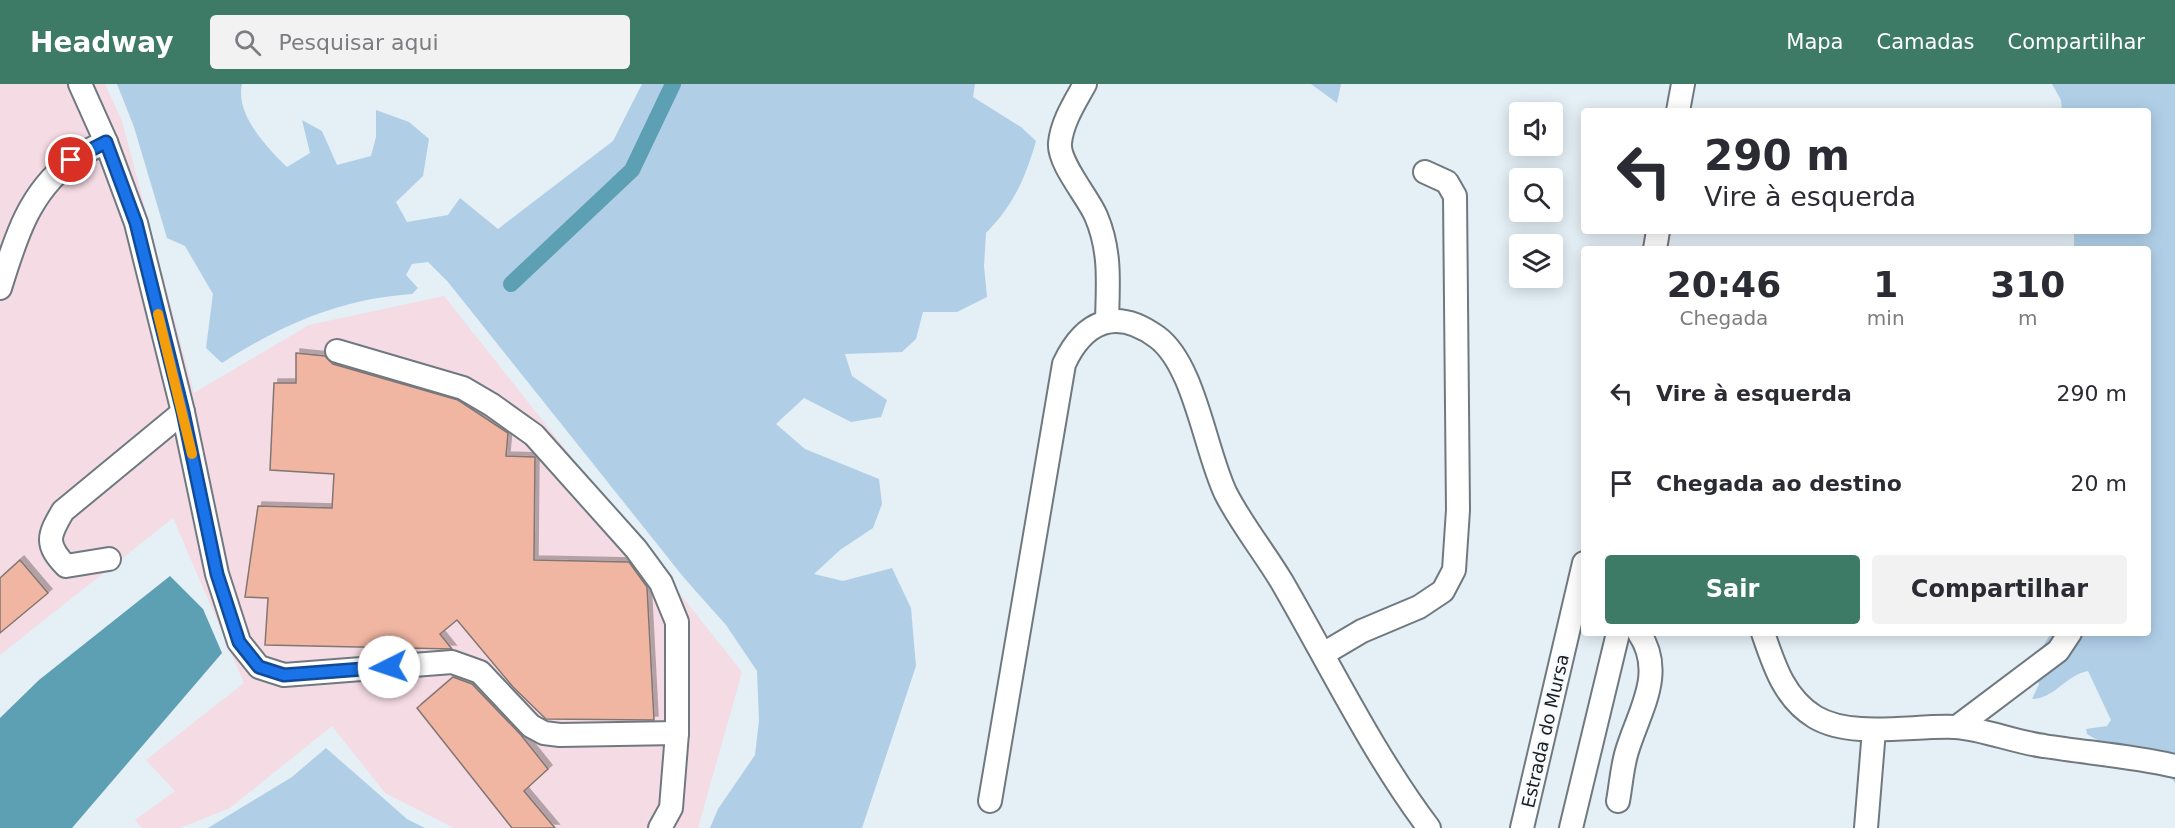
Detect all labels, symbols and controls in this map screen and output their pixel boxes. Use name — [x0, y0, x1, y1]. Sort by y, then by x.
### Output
search box — [210, 15, 630, 69]
text: Headway — [30, 26, 174, 59]
icon: search — [231, 26, 264, 59]
text: Pesquisar aqui — [279, 30, 439, 55]
text: Mapa — [1786, 30, 1843, 54]
text: Camadas — [1876, 30, 1974, 54]
text: Compartilhar — [2007, 30, 2145, 54]
map controls — [1509, 102, 1563, 288]
button: sound — [1509, 102, 1563, 156]
text: 290 m — [1704, 131, 1850, 180]
icon: left — [1605, 132, 1683, 210]
pin — [45, 134, 96, 185]
icon: arrive — [54, 143, 87, 176]
button: search — [1509, 168, 1563, 222]
text: Vire à esquerda — [1704, 181, 1916, 212]
button: layers — [1509, 234, 1563, 288]
text: 20:46 — [1667, 264, 1781, 305]
text: 1 — [1873, 264, 1898, 305]
text: 310 — [1990, 264, 2065, 305]
text: Chegada — [1679, 306, 1768, 330]
text: min — [1867, 306, 1905, 330]
text: m — [2018, 306, 2038, 330]
icon: left — [1605, 377, 1638, 410]
text: Vire à esquerda — [1656, 381, 1852, 406]
text: 290 m — [2057, 381, 2127, 406]
icon: arrive — [1605, 467, 1638, 500]
text: Chegada ao destino — [1656, 471, 1902, 496]
text: 20 m — [2071, 471, 2127, 496]
button: Sair — [1605, 555, 1860, 624]
button: Compartilhar — [1872, 555, 2127, 624]
position arrow — [357, 635, 421, 699]
street label: Estrada do Mursa — [1517, 652, 1573, 810]

